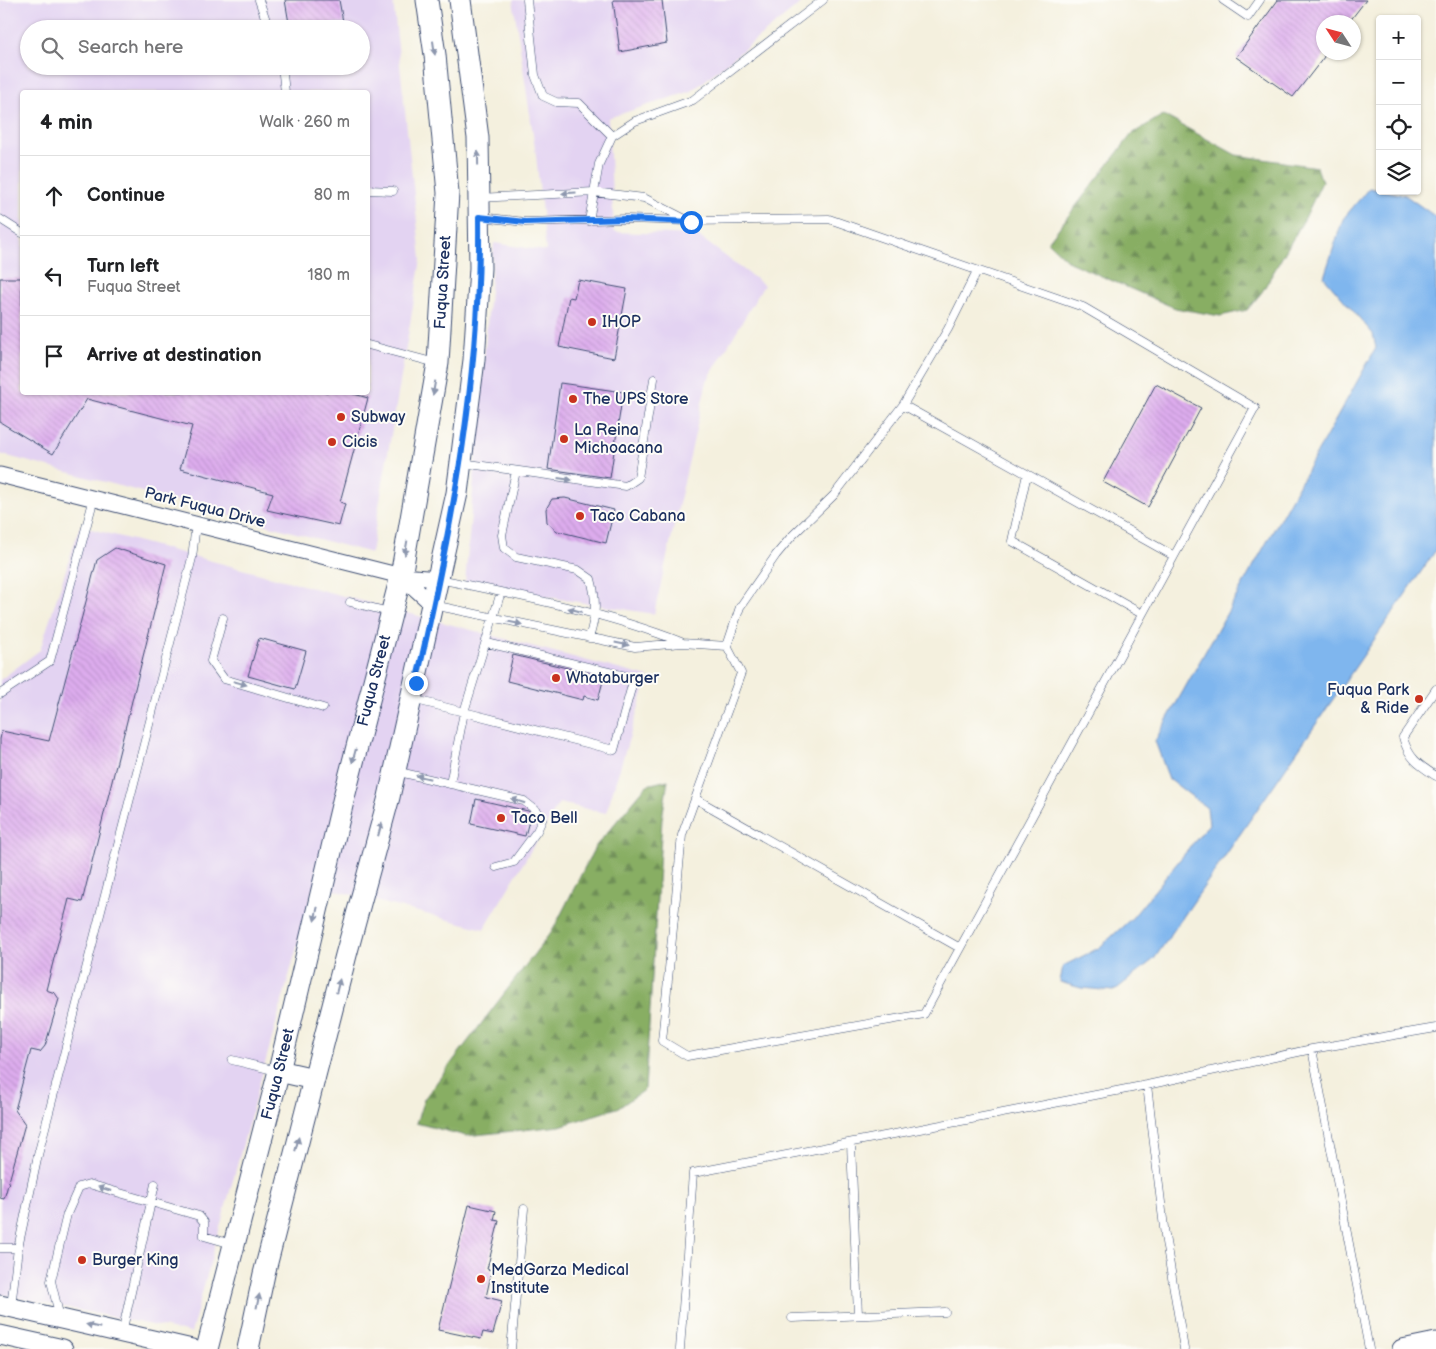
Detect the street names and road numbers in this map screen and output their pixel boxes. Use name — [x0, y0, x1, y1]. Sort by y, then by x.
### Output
street label: Fuqua Street — [431, 235, 455, 330]
street label: Park Fuqua Drive — [143, 484, 268, 532]
street label: Fuqua Street — [353, 633, 395, 728]
street label: Fuqua Street — [257, 1026, 298, 1122]

